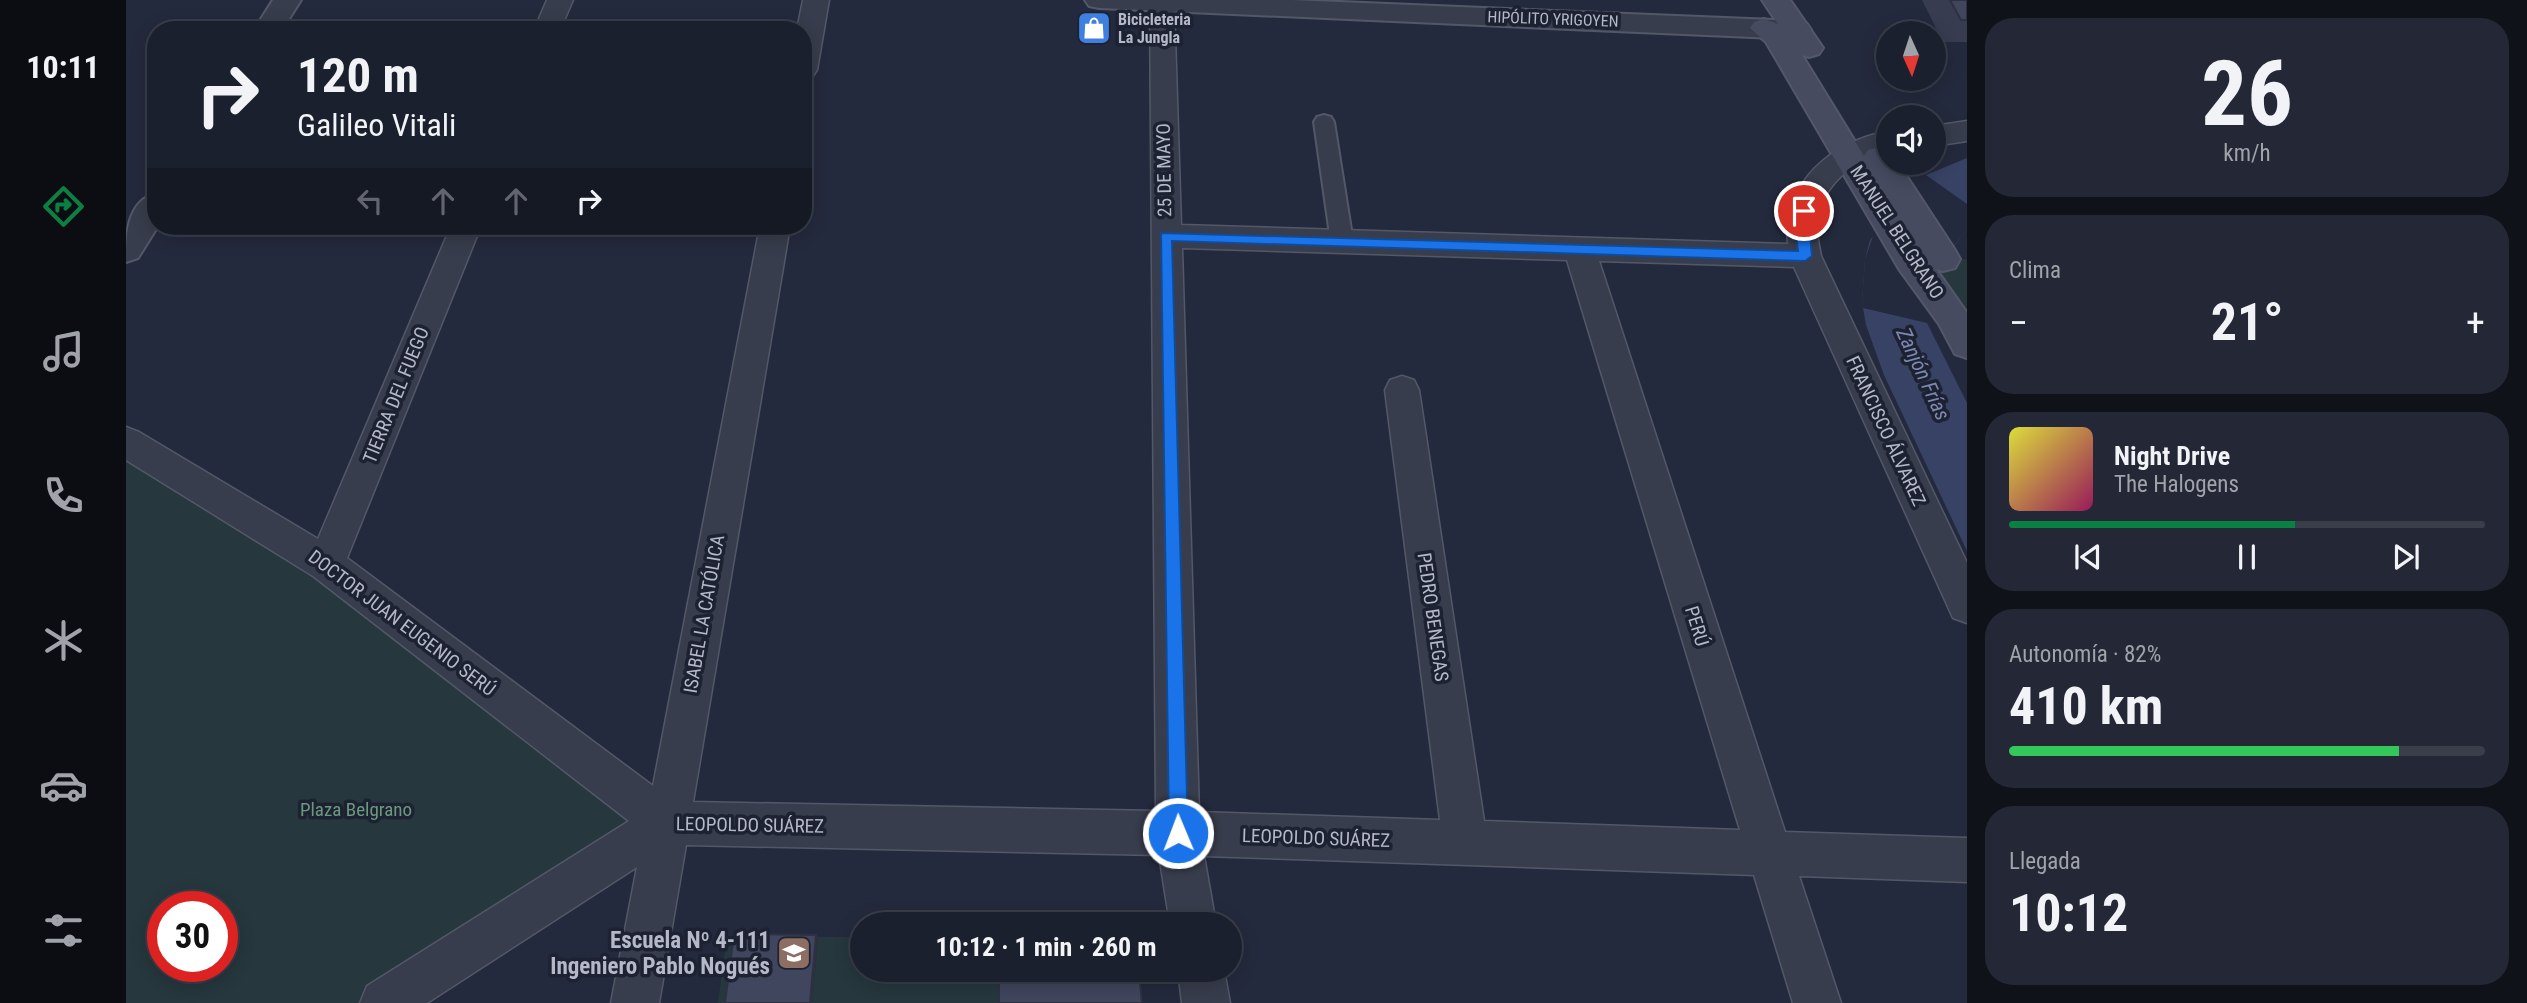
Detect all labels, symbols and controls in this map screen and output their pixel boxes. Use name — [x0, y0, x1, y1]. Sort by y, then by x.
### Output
street label: HIPÓLITO YRIGOYEN — [1487, 6, 1619, 31]
shop icon: Bicicleteria La Jungla — [1075, 9, 1113, 47]
place label: Bicicleteria La Jungla — [1118, 10, 1191, 47]
north arrow — [1876, 21, 1946, 91]
map controls — [1876, 21, 1946, 175]
text: 26 — [2201, 41, 2293, 147]
text: 120 m — [297, 47, 419, 104]
text: 10:11 — [26, 48, 100, 86]
icon: right — [182, 49, 273, 140]
button: sound — [1876, 105, 1946, 175]
text: Galileo Vitali — [297, 106, 456, 144]
street label: 25 DE MAYO — [1152, 123, 1176, 217]
text: km/h — [2223, 140, 2271, 167]
street label: MANUEL BELGRANO — [1845, 161, 1949, 303]
pin — [1774, 181, 1834, 241]
icon: directions — [39, 182, 88, 231]
icon: left — [351, 182, 389, 220]
icon: ahead — [424, 182, 462, 220]
icon: ahead — [497, 182, 535, 220]
icon: right — [570, 182, 608, 220]
icon: arrive — [1785, 192, 1823, 230]
text: Clima — [2009, 257, 2061, 284]
text: 21° — [2211, 292, 2283, 353]
text: − — [2009, 301, 2028, 345]
text: + — [2466, 301, 2485, 345]
street label: TIERRA DEL FUEGO — [358, 323, 434, 467]
water label: Zanjón Frías — [1891, 323, 1955, 424]
icon: music — [39, 327, 88, 376]
street label: FRANCISCO ÁLVAREZ — [1841, 352, 1931, 510]
text: Night Drive — [2114, 441, 2230, 471]
icon: phone — [39, 471, 88, 520]
text: The Halogens — [2114, 471, 2239, 498]
street label: ISABEL LA CATÓLICA — [679, 533, 729, 695]
icon: previous — [2069, 538, 2107, 576]
icon: pause — [2228, 538, 2266, 576]
icon: next — [2387, 538, 2425, 576]
street label: DOCTOR JUAN EUGENIO SERÚ — [304, 545, 500, 701]
street label: PEDRO BENEGAS — [1413, 551, 1453, 683]
street label: PERÚ — [1680, 603, 1714, 649]
icon: climate — [39, 616, 88, 665]
text: Autonomía · 82% — [2009, 641, 2161, 668]
text: 410 km — [2009, 676, 2163, 737]
icon: car — [39, 761, 88, 810]
position arrow — [1141, 796, 1215, 870]
park label: Plaza Belgrano — [300, 798, 412, 821]
street label: LEOPOLDO SUÁREZ — [676, 812, 824, 838]
street label: LEOPOLDO SUÁREZ — [1242, 824, 1391, 852]
text: Llegada — [2009, 848, 2081, 875]
text: 10:12 — [2009, 883, 2128, 944]
speed limit sign: 30 — [147, 891, 238, 982]
icon: filters — [39, 906, 88, 955]
place label: Escuela Nº 4-111 Ingeniero Pablo Nogués — [550, 927, 770, 980]
text: 10:12 · 1 min · 260 m — [936, 932, 1156, 962]
school or university icon: Escuela Nº 4-111 Ingeniero Pablo Nogués — [775, 934, 813, 972]

